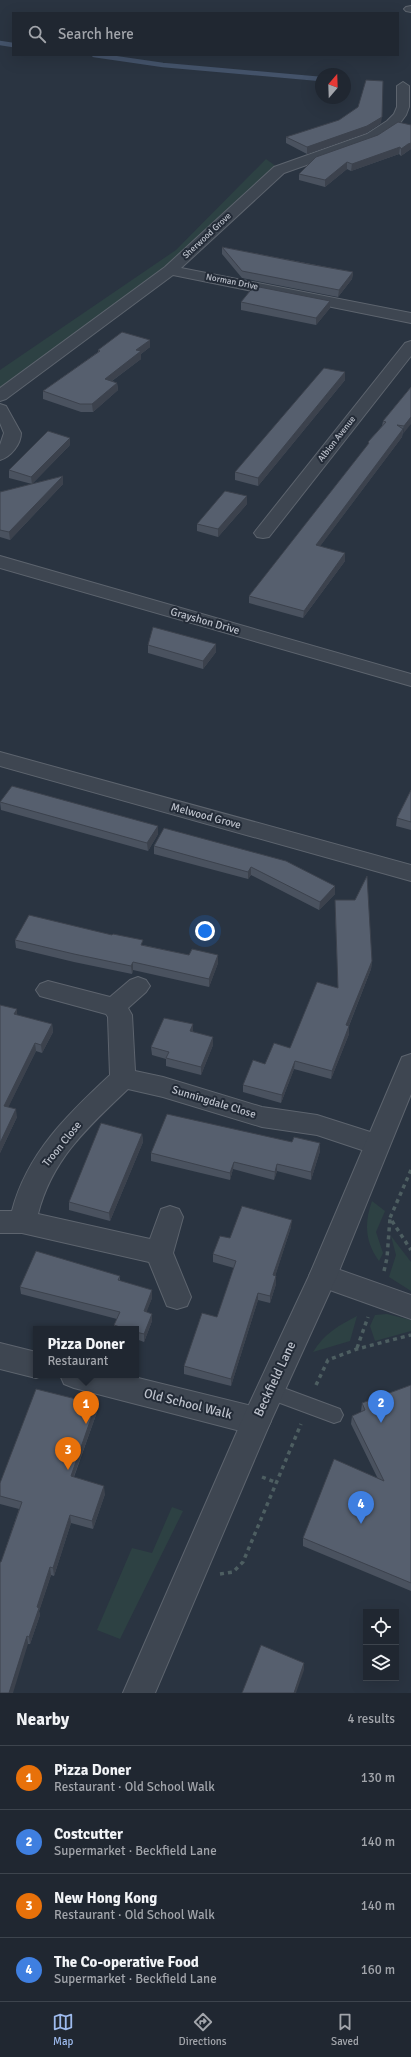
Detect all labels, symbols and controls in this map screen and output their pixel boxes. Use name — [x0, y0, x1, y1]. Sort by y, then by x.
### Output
search box — [12, 12, 399, 56]
icon: search — [26, 23, 48, 45]
text: Search here — [58, 25, 134, 43]
north arrow — [315, 68, 351, 104]
street label: Sherwood Grove — [180, 210, 234, 261]
street label: Norman Drive — [205, 272, 259, 293]
street label: Albion Avenue — [316, 414, 359, 464]
street label: Grayshon Drive — [169, 605, 241, 637]
street label: Melwood Grove — [170, 800, 242, 832]
your location — [195, 921, 215, 941]
street label: Sunningdale Close — [170, 1083, 258, 1121]
street label: Troon Close — [40, 1119, 84, 1169]
popup — [33, 1326, 139, 1378]
text: Pizza Doner — [47, 1335, 125, 1353]
street label: Beckfield Lane — [251, 1339, 299, 1419]
text: Restaurant — [47, 1353, 108, 1369]
street label: Old School Walk — [142, 1385, 234, 1423]
pin: 2 — [368, 1390, 394, 1423]
pin: 1 — [73, 1391, 99, 1424]
pin: 3 — [55, 1437, 81, 1470]
pin: 4 — [348, 1491, 374, 1524]
map controls — [363, 1609, 399, 1681]
button: locate — [363, 1609, 399, 1645]
button: layers — [363, 1645, 399, 1681]
text: Nearby — [16, 1709, 69, 1730]
text: 4 results — [347, 1711, 395, 1727]
text: Pizza Doner — [54, 1761, 131, 1779]
text: 1 — [25, 1770, 33, 1786]
text: 130 m — [361, 1770, 395, 1786]
text: Restaurant · Old School Walk — [54, 1779, 215, 1795]
text: Costcutter — [54, 1825, 123, 1843]
text: 2 — [25, 1834, 33, 1850]
text: 140 m — [361, 1834, 395, 1850]
text: Supermarket · Beckfield Lane — [54, 1843, 217, 1859]
text: New Hong Kong — [54, 1889, 157, 1907]
text: 3 — [25, 1898, 33, 1914]
text: 140 m — [361, 1898, 395, 1914]
text: Restaurant · Old School Walk — [54, 1907, 215, 1923]
text: The Co-operative Food — [54, 1953, 199, 1971]
text: 4 — [25, 1962, 33, 1978]
text: 160 m — [361, 1962, 395, 1978]
text: Supermarket · Beckfield Lane — [54, 1971, 217, 1987]
tab: Map — [52, 2011, 74, 2048]
tab: Directions — [179, 2011, 227, 2048]
tab: Saved — [331, 2011, 359, 2048]

